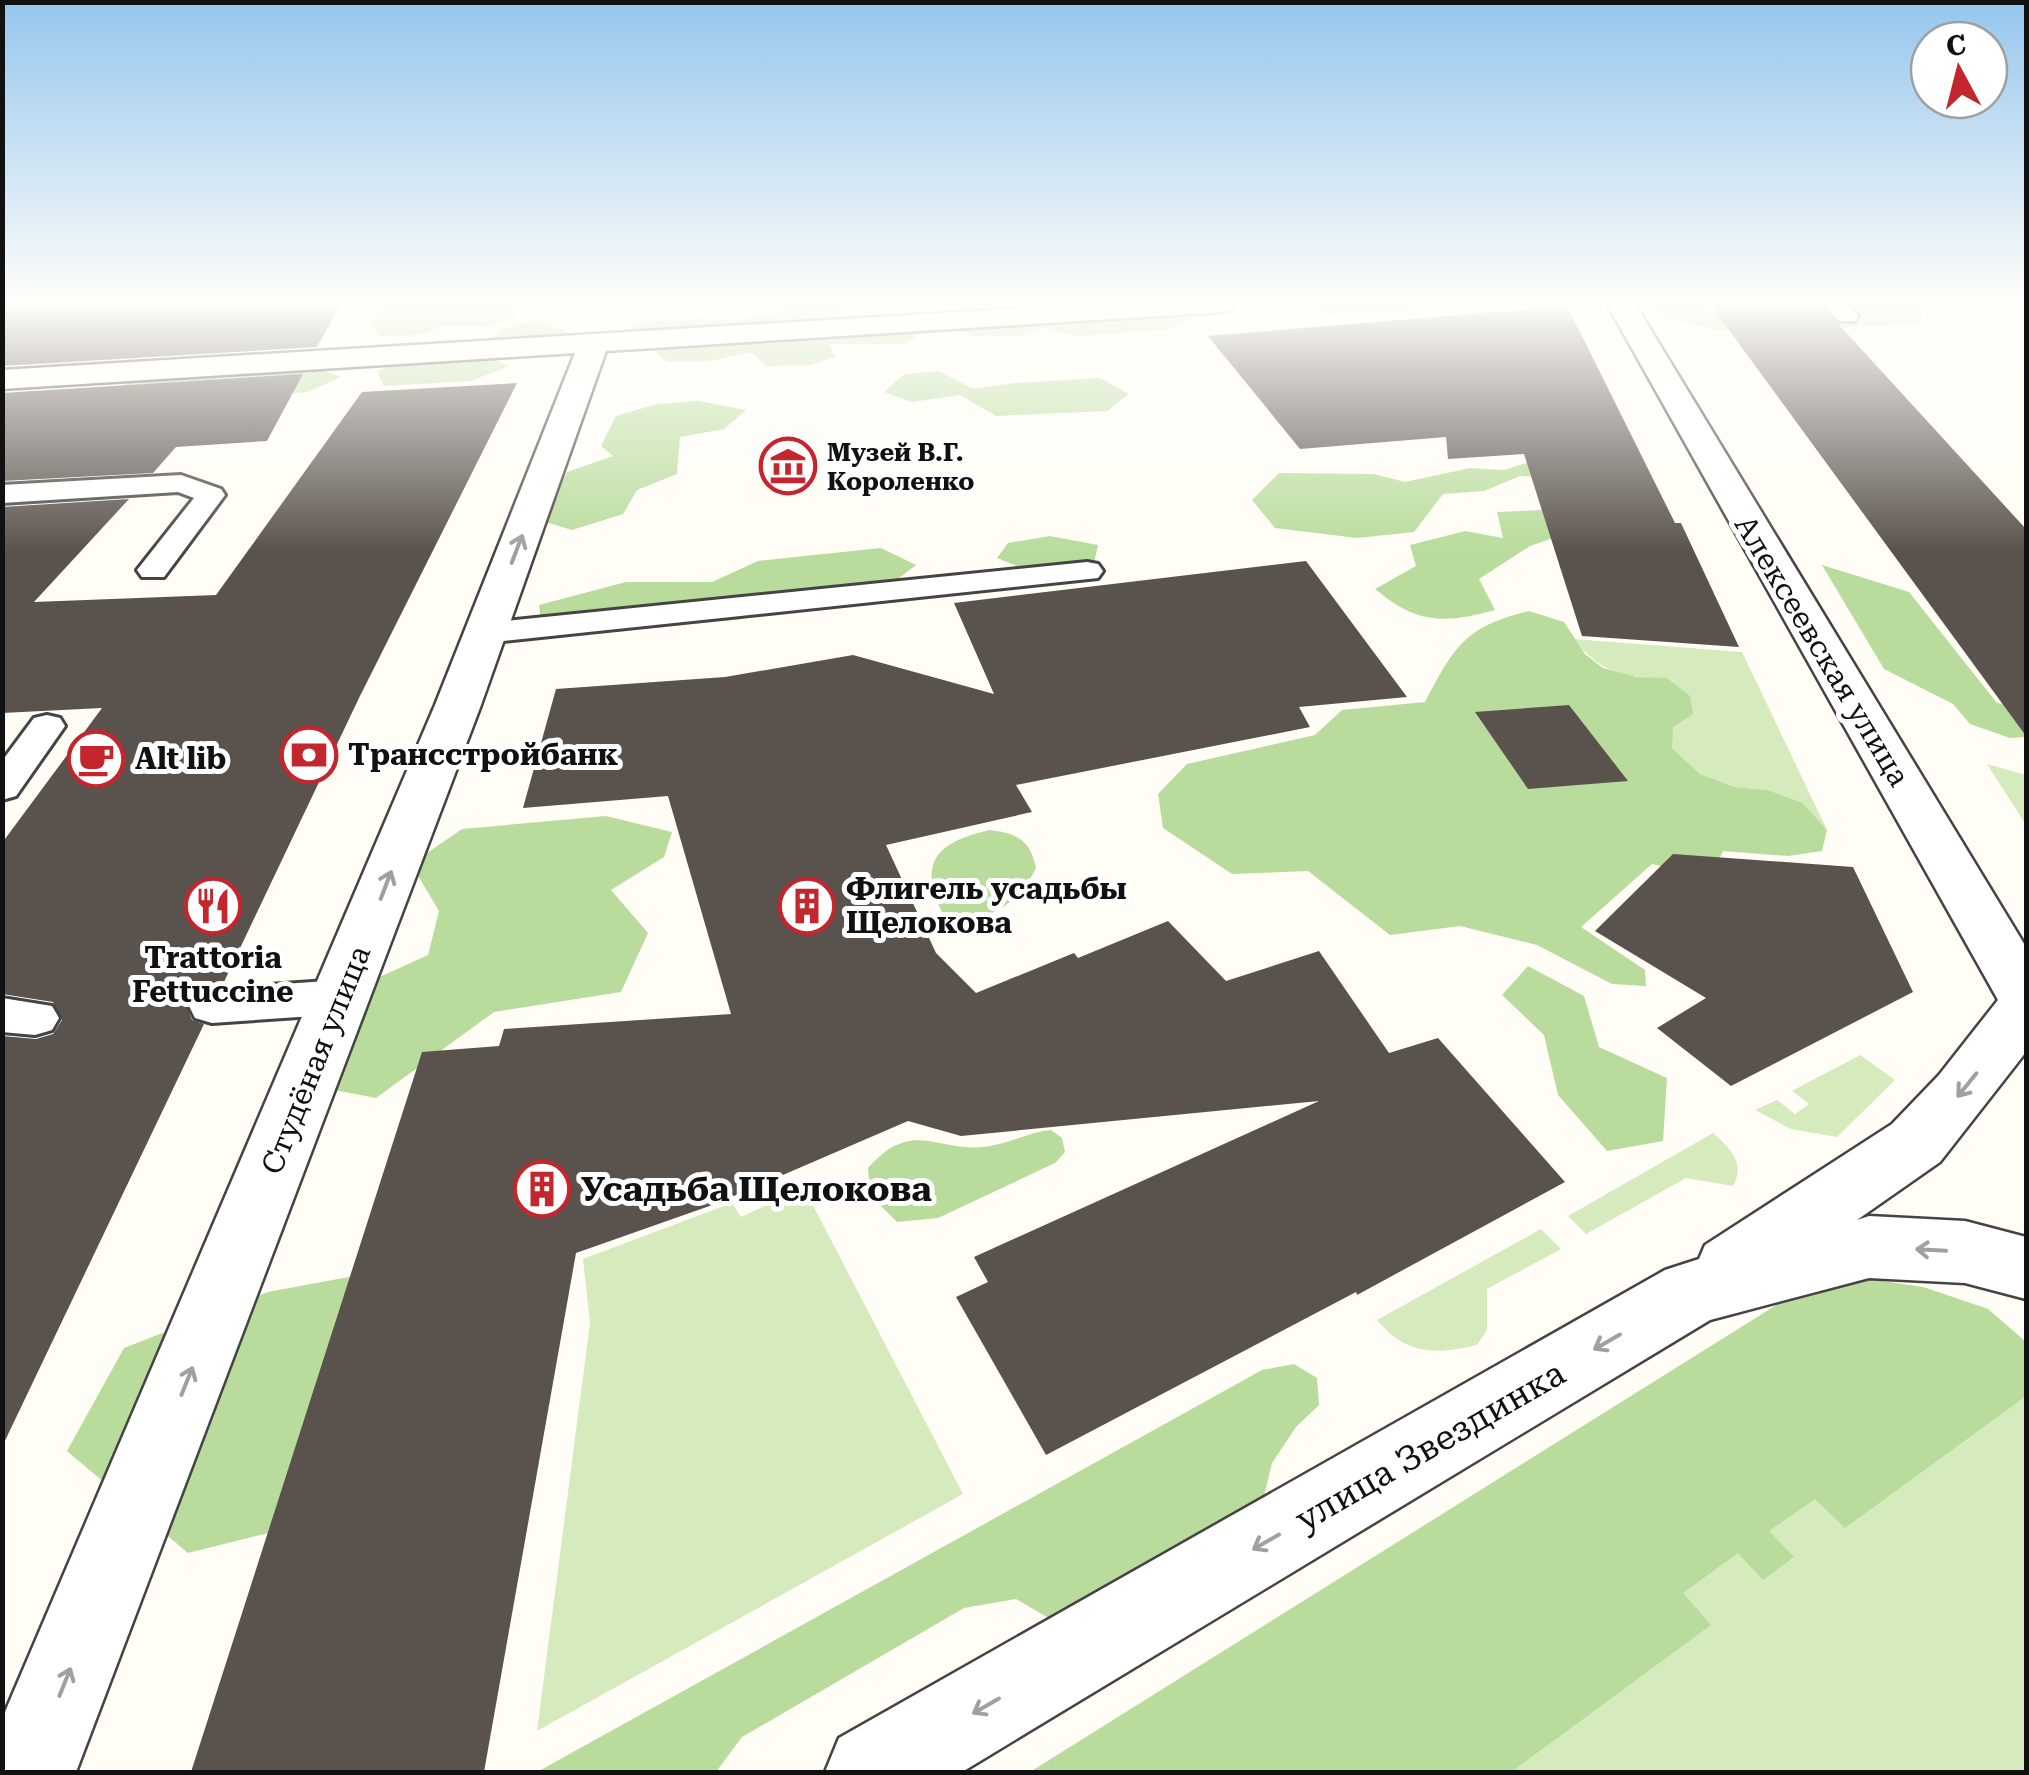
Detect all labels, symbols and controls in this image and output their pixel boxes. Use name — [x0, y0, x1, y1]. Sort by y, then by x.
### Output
north arrow — [1909, 20, 2009, 120]
text: С — [1944, 28, 1968, 63]
museum icon: Музей В.Г. Короленко — [758, 436, 818, 496]
place label: Музей В.Г. Короленко — [827, 438, 974, 496]
street label: Алексеевская улица — [1728, 509, 1917, 792]
one-way arrow — [509, 534, 527, 565]
bank icon: Трансстройбанк — [279, 725, 339, 785]
cafe icon: Alt lib — [66, 729, 126, 789]
place label: Трансстройбанк — [348, 737, 619, 772]
place label: Alt lib — [135, 741, 226, 776]
one-way arrow — [379, 870, 397, 900]
place label: Флигель усадьбы Щелокова — [846, 871, 1127, 940]
restaurant icon: Trattoria Fettuccine — [183, 876, 243, 936]
building icon: Флигель усадьбы Щелокова — [777, 876, 837, 936]
place label: Trattoria Fettuccine — [132, 940, 294, 1009]
street label: Студёная улица — [254, 941, 377, 1179]
one-way arrow — [1956, 1072, 1978, 1098]
building icon: Усадьба Щелокова — [512, 1159, 572, 1219]
place label: Усадьба Щелокова — [581, 1169, 932, 1210]
one-way arrow — [1915, 1240, 1948, 1259]
one-way arrow — [1593, 1332, 1622, 1352]
street label: улица Звездинка — [1288, 1353, 1572, 1540]
one-way arrow — [179, 1366, 197, 1397]
one-way arrow — [1252, 1532, 1281, 1552]
one-way arrow — [57, 1667, 75, 1698]
one-way arrow — [972, 1696, 1000, 1716]

